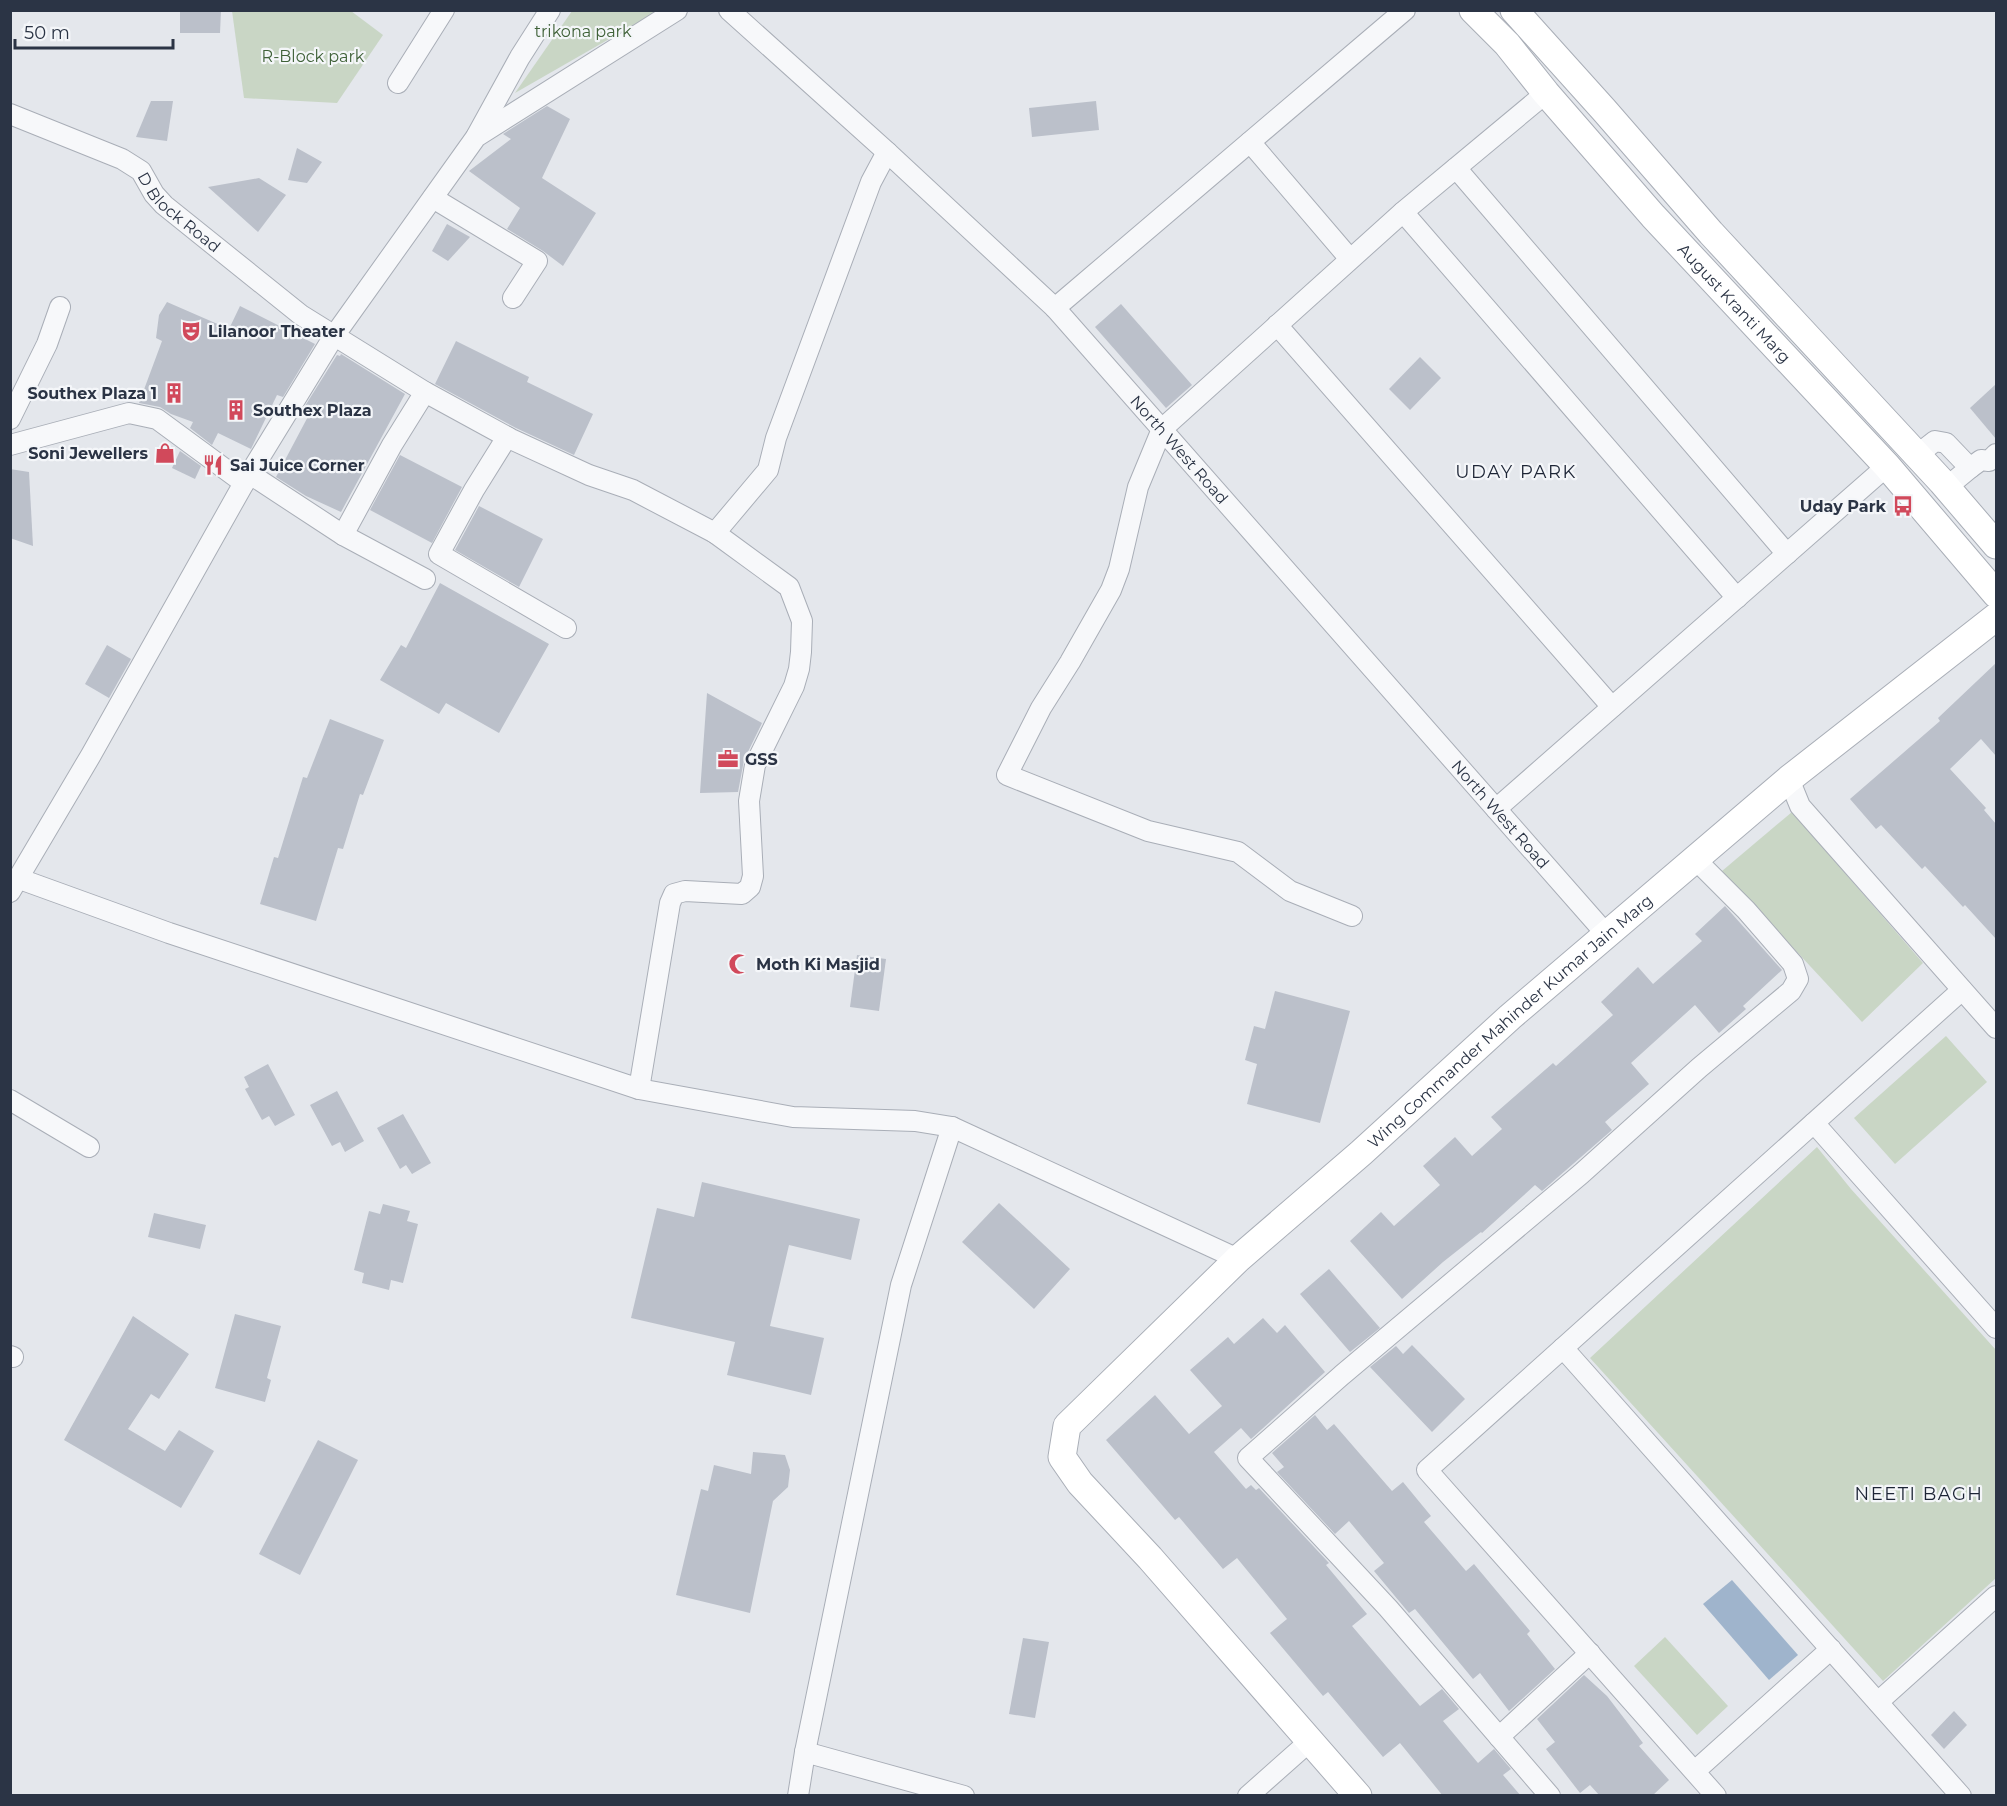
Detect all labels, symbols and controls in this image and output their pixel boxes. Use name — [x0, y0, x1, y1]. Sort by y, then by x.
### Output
scale bar — [15, 12, 172, 50]
text: 50 m — [24, 22, 70, 44]
park label: trikona park — [535, 22, 632, 41]
park label: R-Block park — [262, 47, 365, 66]
street label: D Block Road — [134, 169, 224, 256]
street label: August Kranti Marg — [1674, 240, 1795, 367]
theatre icon: Lilanoor Theater — [179, 319, 203, 343]
place label: Lilanoor Theater — [208, 322, 345, 341]
building icon: Southex Plaza 1 — [162, 381, 186, 405]
place label: Southex Plaza 1 — [28, 384, 157, 403]
street label: North West Road — [1126, 392, 1232, 508]
building icon: Southex Plaza — [224, 398, 248, 422]
place label: Southex Plaza — [253, 401, 372, 420]
shop icon: Soni Jewellers — [153, 441, 177, 465]
place label: Soni Jewellers — [28, 444, 148, 463]
restaurant icon: Sai Juice Corner — [201, 453, 225, 477]
place label: Sai Juice Corner — [230, 456, 365, 475]
district label: UDAY PARK — [1455, 461, 1577, 483]
bus stop icon: Uday Park — [1891, 494, 1915, 518]
place label: Uday Park — [1800, 497, 1887, 516]
office icon: GSS — [716, 747, 740, 771]
place label: GSS — [745, 750, 778, 769]
street label: North West Road — [1447, 756, 1553, 873]
street label: Wing Commander Mahinder Kumar Jain Marg — [1364, 891, 1657, 1152]
mosque icon: Moth Ki Masjid — [727, 952, 751, 976]
place label: Moth Ki Masjid — [756, 955, 880, 974]
district label: NEETI BAGH — [1855, 1483, 1983, 1505]

